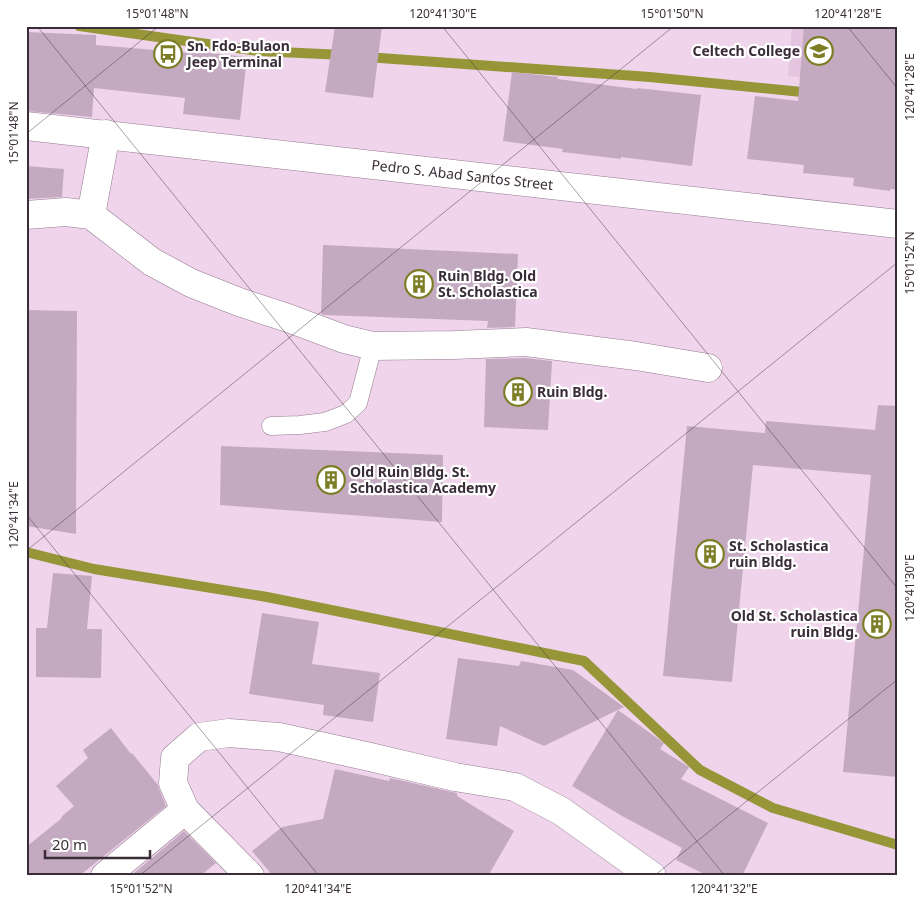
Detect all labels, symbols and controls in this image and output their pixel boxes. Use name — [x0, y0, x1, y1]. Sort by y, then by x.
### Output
text: 15°01'48"N — [125, 5, 189, 22]
text: 120°41'30"E — [409, 5, 477, 22]
text: 15°01'50"N — [640, 5, 704, 22]
text: 120°41'28"E — [814, 5, 882, 22]
place label: Sn. Fdo-Bulaon Jeep Terminal — [185, 36, 290, 71]
school or university icon: Celtech College — [804, 36, 834, 66]
bus stop icon: Sn. Fdo-Bulaon Jeep Terminal — [153, 39, 183, 69]
place label: Celtech College — [692, 41, 800, 60]
text: 120°41'28"E — [901, 53, 918, 121]
text: 15°01'48"N — [5, 101, 22, 165]
street label: Pedro S. Abad Santos Street — [370, 155, 554, 194]
text: 15°01'52"N — [901, 231, 918, 295]
place label: Ruin Bldg. Old St. Scholastica — [438, 266, 538, 301]
building icon: Ruin Bldg. Old St. Scholastica — [404, 269, 434, 299]
building icon: Ruin Bldg. — [503, 377, 533, 407]
place label: Ruin Bldg. — [537, 382, 607, 401]
place label: Old Ruin Bldg. St. Scholastica Academy — [350, 462, 496, 497]
building icon: Old Ruin Bldg. St. Scholastica Academy — [316, 465, 346, 495]
text: 120°41'34"E — [5, 481, 22, 549]
place label: St. Scholastica ruin Bldg. — [729, 536, 829, 571]
building icon: St. Scholastica ruin Bldg. — [695, 539, 725, 569]
text: 120°41'30"E — [901, 554, 918, 622]
place label: Old St. Scholastica ruin Bldg. — [731, 606, 858, 641]
building icon: Old St. Scholastica ruin Bldg. — [862, 609, 892, 639]
scale bar — [45, 827, 150, 859]
text: 20 m — [52, 834, 87, 854]
text: 15°01'52"N — [109, 880, 173, 897]
text: 120°41'34"E — [284, 880, 352, 897]
text: 120°41'32"E — [690, 880, 758, 897]

